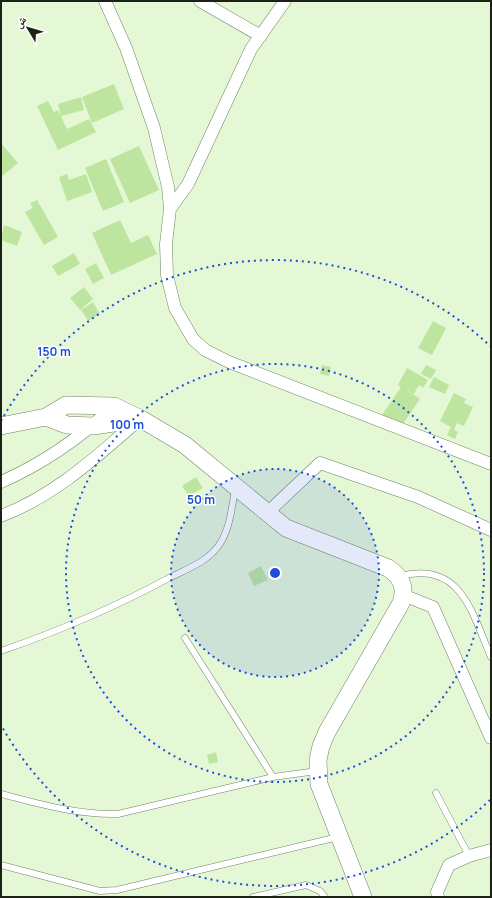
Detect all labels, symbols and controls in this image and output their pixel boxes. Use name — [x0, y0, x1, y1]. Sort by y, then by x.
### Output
north arrow — [8, 8, 48, 48]
text: ش — [10, 12, 30, 31]
text: 150 m — [37, 343, 71, 360]
text: 100 m — [110, 416, 144, 433]
text: 50 m — [187, 491, 215, 508]
centre of rings — [268, 566, 282, 580]

